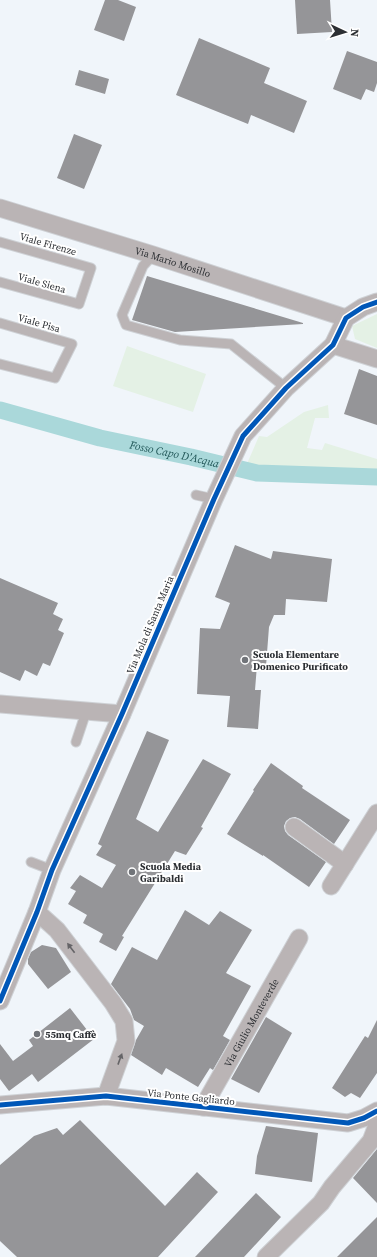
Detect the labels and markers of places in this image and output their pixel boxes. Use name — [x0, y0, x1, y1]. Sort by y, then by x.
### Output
place label: Scuola Elementare Domenico Purificato — [253, 648, 348, 673]
marker: Scuola Elementare Domenico Purificato — [240, 655, 250, 665]
place label: Scuola Media Garibaldi — [140, 860, 202, 885]
marker: Scuola Media Garibaldi — [127, 867, 137, 877]
place label: 55mq Caffè — [45, 1028, 96, 1041]
marker: 55mq Caffè — [32, 1029, 42, 1039]

